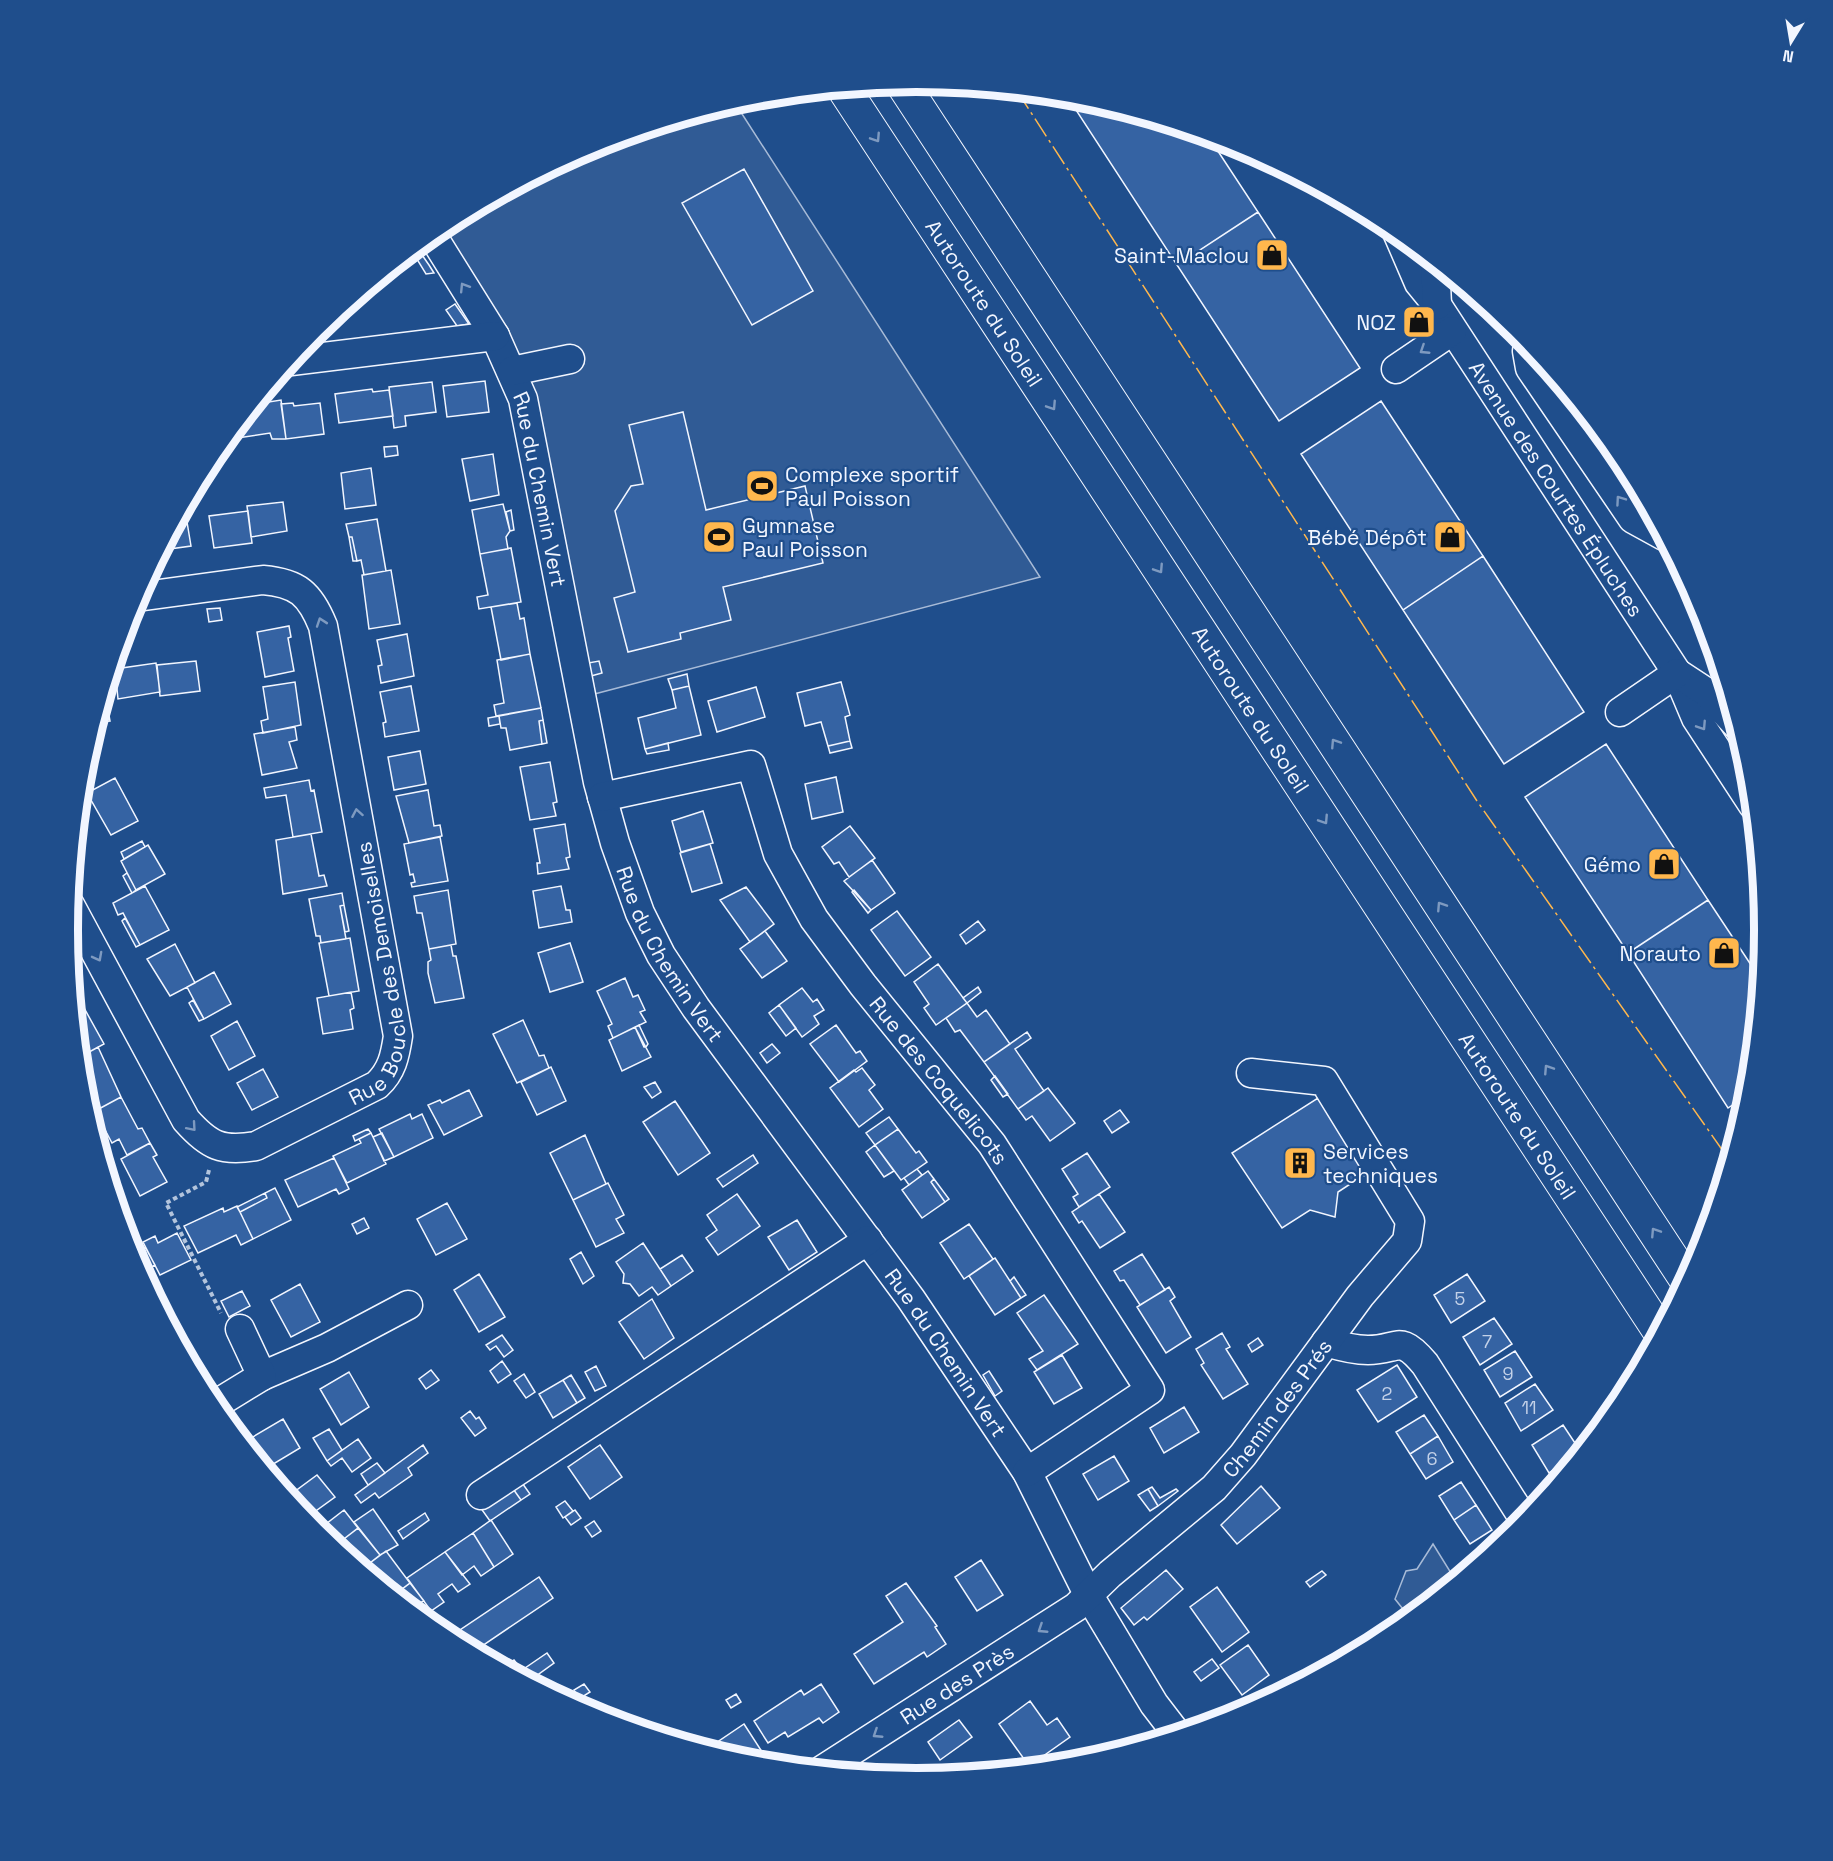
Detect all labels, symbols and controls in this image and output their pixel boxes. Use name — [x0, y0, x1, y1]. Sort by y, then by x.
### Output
north arrow — [1761, 12, 1821, 72]
text: N — [1781, 45, 1796, 68]
one-way arrow — [869, 131, 880, 142]
street label: Autoroute du Soleil — [920, 214, 1049, 392]
shop icon: Saint-Maclou — [1254, 237, 1290, 273]
place label: Saint-Maclou — [1114, 242, 1249, 269]
one-way arrow — [459, 283, 471, 293]
shop icon: NOZ — [1401, 304, 1437, 340]
place label: NOZ — [1356, 309, 1396, 336]
one-way arrow — [1419, 343, 1430, 354]
street label: Avenue des Courtes Épluches — [1463, 355, 1650, 621]
street label: Rue du Chemin Vert — [508, 387, 573, 589]
one-way arrow — [1045, 400, 1057, 410]
place label: Complexe sportif Paul Poisson — [785, 461, 959, 512]
sports icon: Complexe sportif Paul Poisson — [744, 468, 780, 504]
one-way arrow — [1616, 495, 1627, 506]
place label: Gymnase Paul Poisson — [742, 512, 868, 563]
sports icon: Gymnase Paul Poisson — [701, 519, 737, 555]
shop icon: Bébé Dépôt — [1432, 519, 1468, 555]
place label: Bébé Dépôt — [1307, 524, 1427, 551]
one-way arrow — [1152, 563, 1164, 573]
one-way arrow — [315, 617, 328, 627]
street label: Autoroute du Soleil — [1187, 621, 1316, 798]
one-way arrow — [1694, 720, 1705, 731]
one-way arrow — [1331, 738, 1342, 749]
one-way arrow — [351, 808, 364, 818]
one-way arrow — [1317, 813, 1328, 824]
street label: Rue Boucle des Demoiselles — [329, 827, 373, 1109]
text: Rue Boucle des Demoiselles — [344, 840, 411, 1111]
shop icon: Gémo — [1646, 846, 1682, 882]
place label: Gémo — [1584, 851, 1641, 878]
street label: Rue du Chemin Vert — [611, 862, 730, 1047]
one-way arrow — [1438, 901, 1449, 912]
shop icon: Norauto — [1706, 935, 1742, 971]
place label: Norauto — [1620, 940, 1701, 967]
one-way arrow — [91, 950, 102, 961]
street label: Rue des Coquelicots — [864, 991, 1015, 1169]
street label: Autoroute du Soleil — [1453, 1027, 1583, 1204]
one-way arrow — [1544, 1065, 1556, 1075]
one-way arrow — [185, 1120, 196, 1131]
place label: Services techniques — [1323, 1138, 1438, 1189]
building icon: Services techniques — [1282, 1145, 1318, 1181]
one-way arrow — [1651, 1228, 1662, 1239]
street label: Rue du Chemin Vert — [879, 1263, 1013, 1442]
house number: 5 — [1455, 1287, 1465, 1310]
house number: 7 — [1482, 1330, 1492, 1353]
street label: Chemin des Prés — [1216, 1333, 1338, 1483]
house number: 9 — [1502, 1362, 1514, 1385]
house number: 2 — [1382, 1382, 1392, 1405]
house number: 11 — [1521, 1396, 1537, 1419]
house number: 6 — [1426, 1447, 1438, 1470]
one-way arrow — [1038, 1622, 1049, 1633]
street label: Rue des Près — [895, 1637, 1019, 1730]
one-way arrow — [873, 1726, 883, 1738]

